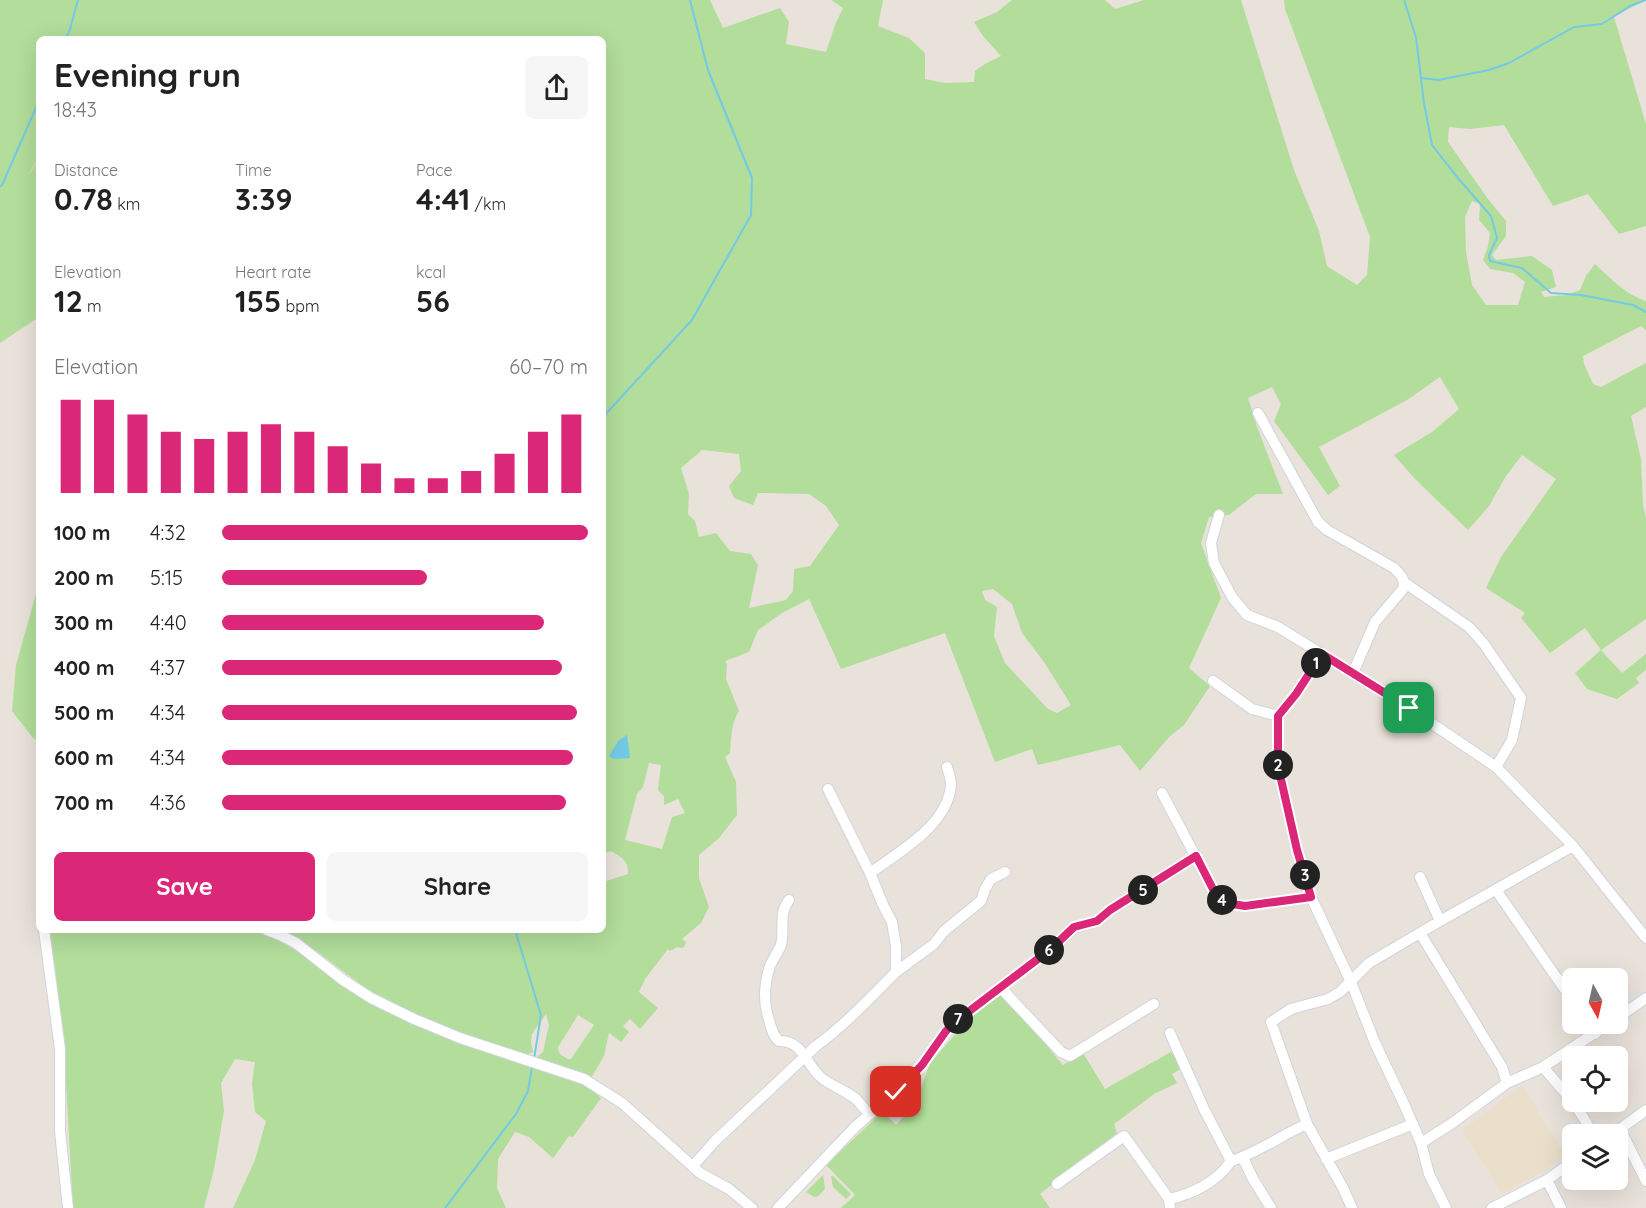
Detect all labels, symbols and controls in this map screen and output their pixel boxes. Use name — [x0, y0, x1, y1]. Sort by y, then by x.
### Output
text: Evening run — [54, 54, 241, 95]
button: share — [525, 56, 588, 119]
text: 18:43 — [54, 97, 97, 122]
text: Distance — [54, 160, 118, 180]
text: Time — [235, 160, 272, 180]
text: Pace — [416, 160, 452, 180]
text: 0.78 — [54, 180, 113, 218]
text: 3:39 — [235, 180, 292, 218]
text: 4:41 — [416, 180, 470, 218]
text: km — [113, 194, 140, 214]
text: /km — [470, 194, 506, 214]
text: Elevation — [54, 262, 121, 282]
text: Heart rate — [235, 262, 311, 282]
text: kcal — [416, 262, 446, 282]
text: 12 — [54, 282, 83, 320]
text: 155 — [235, 282, 281, 320]
text: 56 — [416, 282, 450, 320]
text: m — [83, 296, 102, 316]
text: bpm — [281, 296, 320, 316]
text: Elevation — [54, 354, 138, 379]
text: 60–70 m — [509, 354, 588, 379]
text: 100 m — [54, 520, 110, 545]
text: 4:32 — [150, 520, 186, 545]
text: 200 m — [54, 565, 114, 590]
text: 5:15 — [150, 565, 183, 590]
text: 300 m — [54, 610, 113, 635]
text: 4:40 — [150, 610, 187, 635]
pin: 1 — [1301, 648, 1331, 678]
text: 1 — [1313, 653, 1319, 673]
text: 400 m — [54, 655, 114, 680]
text: 4:37 — [150, 655, 185, 680]
pin — [1383, 682, 1434, 733]
icon: arrive — [1392, 691, 1425, 724]
text: 500 m — [54, 700, 114, 725]
text: 4:34 — [150, 700, 185, 725]
text: 600 m — [54, 745, 114, 770]
text: 4:34 — [150, 745, 185, 770]
pin: 2 — [1263, 750, 1293, 780]
text: 2 — [1273, 755, 1283, 775]
text: 700 m — [54, 790, 114, 815]
text: 4:36 — [150, 790, 186, 815]
button: Save — [54, 852, 315, 921]
button: Share — [327, 852, 588, 921]
pin: 3 — [1290, 860, 1320, 890]
text: 3 — [1301, 865, 1309, 885]
pin: 5 — [1128, 875, 1158, 905]
text: 5 — [1138, 880, 1148, 900]
pin: 4 — [1207, 885, 1237, 915]
text: 4 — [1217, 890, 1227, 910]
pin: 6 — [1034, 935, 1064, 965]
text: 6 — [1045, 940, 1053, 960]
north arrow — [1562, 968, 1628, 1034]
map controls — [1562, 968, 1628, 1190]
pin: 7 — [943, 1004, 973, 1034]
text: 7 — [954, 1009, 962, 1029]
button: locate — [1562, 1046, 1628, 1112]
pin — [870, 1066, 921, 1117]
icon: check — [879, 1075, 912, 1108]
button: layers — [1562, 1124, 1628, 1190]

